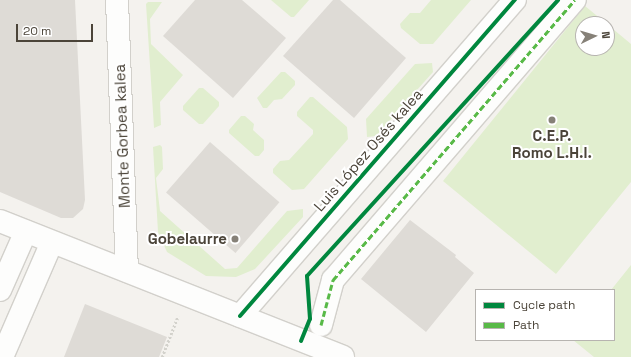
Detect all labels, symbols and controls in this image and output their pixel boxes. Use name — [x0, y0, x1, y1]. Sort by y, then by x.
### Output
scale bar — [18, 16, 95, 42]
north arrow — [575, 16, 615, 56]
text: 20 m — [23, 23, 51, 39]
text: N — [599, 31, 613, 39]
street label: Monte Gorbea kalea — [110, 64, 134, 208]
street label: Luis López Osés kalea — [310, 85, 426, 215]
marker: C.E.P. Romo L.H.I. — [547, 115, 557, 125]
place label: C.E.P. Romo L.H.I. — [512, 126, 592, 161]
place label: Gobelaurre — [148, 230, 227, 248]
marker: Gobelaurre — [230, 234, 240, 244]
legend — [475, 289, 615, 341]
text: Cycle path — [513, 297, 575, 313]
text: Path — [513, 317, 539, 333]

